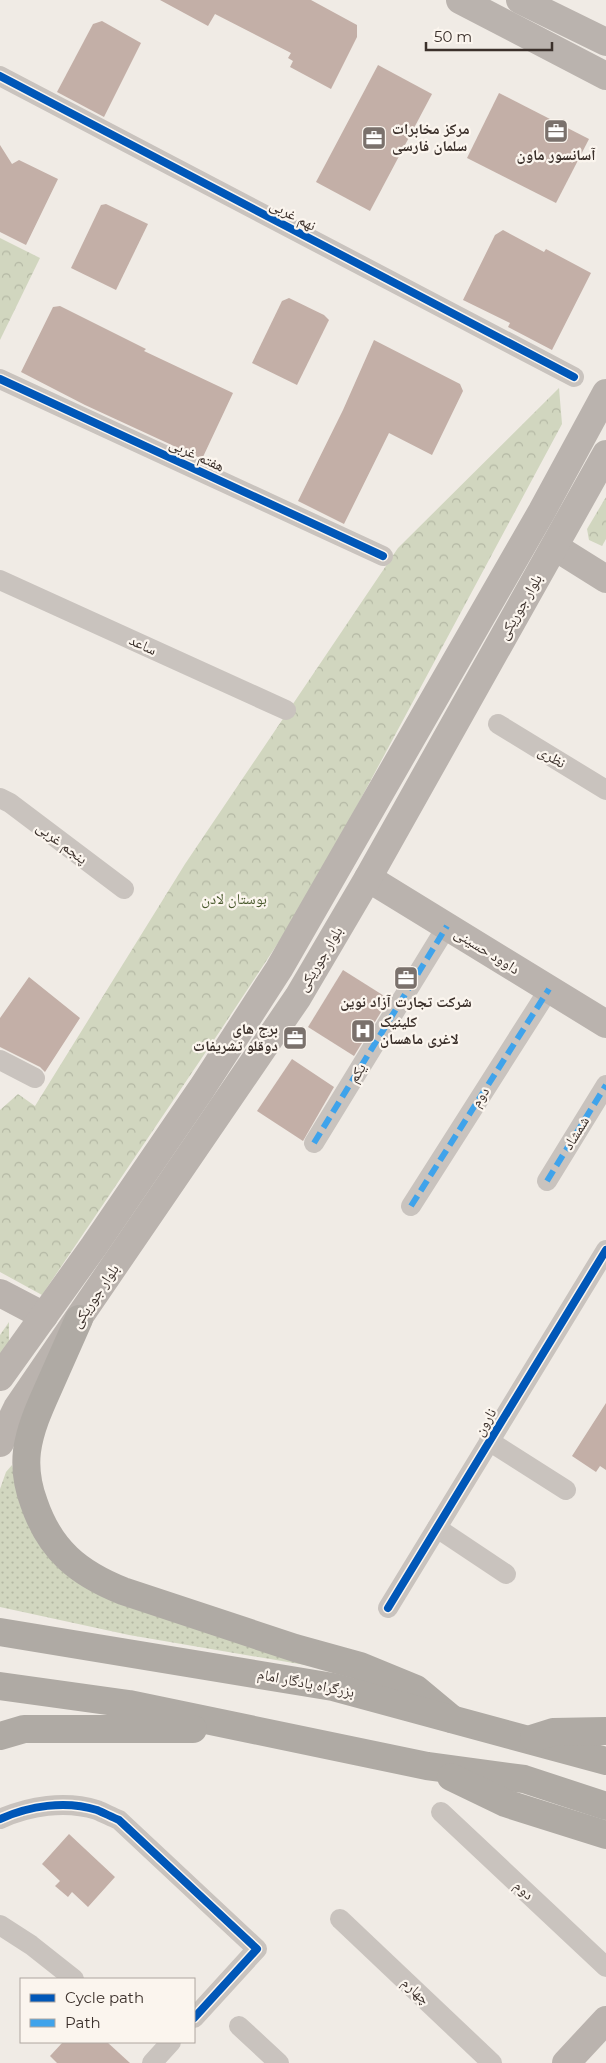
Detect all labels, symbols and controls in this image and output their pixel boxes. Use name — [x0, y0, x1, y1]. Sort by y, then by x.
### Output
scale bar — [426, 20, 552, 52]
text: 50 m — [434, 27, 472, 46]
office icon: آسانسور ماون — [543, 118, 569, 144]
place label: مرکز مخابرات سلمان فارسی — [392, 119, 470, 155]
office icon: مرکز مخابرات سلمان فارسی — [361, 125, 387, 151]
place label: آسانسور ماون — [517, 145, 596, 164]
street label: نهم غربی — [266, 194, 320, 236]
street label: هفتم غربی — [166, 434, 228, 476]
street label: بلوار جوریکی — [493, 570, 547, 644]
street label: ساعد — [126, 630, 160, 659]
street label: نظری — [534, 741, 570, 773]
street label: پنجم غربی — [32, 817, 92, 869]
park label: بوستان لادن — [201, 889, 267, 909]
street label: بلوار جوریکی — [293, 923, 347, 995]
street label: داوود حسینی — [451, 923, 523, 979]
office icon: شرکت تجارت آزاد نوین — [393, 965, 419, 991]
place label: شرکت تجارت آزاد نوین — [340, 992, 472, 1011]
place label: کلینیک لاغری ماهسان — [380, 1012, 459, 1048]
hospital icon: کلینیک لاغری ماهسان — [350, 1018, 376, 1044]
place label: برج های دوقلو تشریفات — [193, 1019, 278, 1055]
office icon: برج های دوقلو تشریفات — [282, 1025, 308, 1051]
street label: یکم — [343, 1059, 371, 1087]
street label: دوم — [466, 1083, 494, 1111]
street label: شمشاد — [558, 1112, 593, 1153]
street label: بلوار جوریکی — [66, 1260, 124, 1332]
street label: نارون — [469, 1404, 501, 1440]
street label: بزرگراه یادگار امام — [256, 1664, 356, 1702]
street label: دوم — [510, 1876, 538, 1904]
street label: چهارم — [397, 1973, 435, 2010]
legend — [20, 1978, 195, 2043]
text: Cycle path — [65, 1988, 144, 2007]
text: Path — [65, 2013, 101, 2032]

